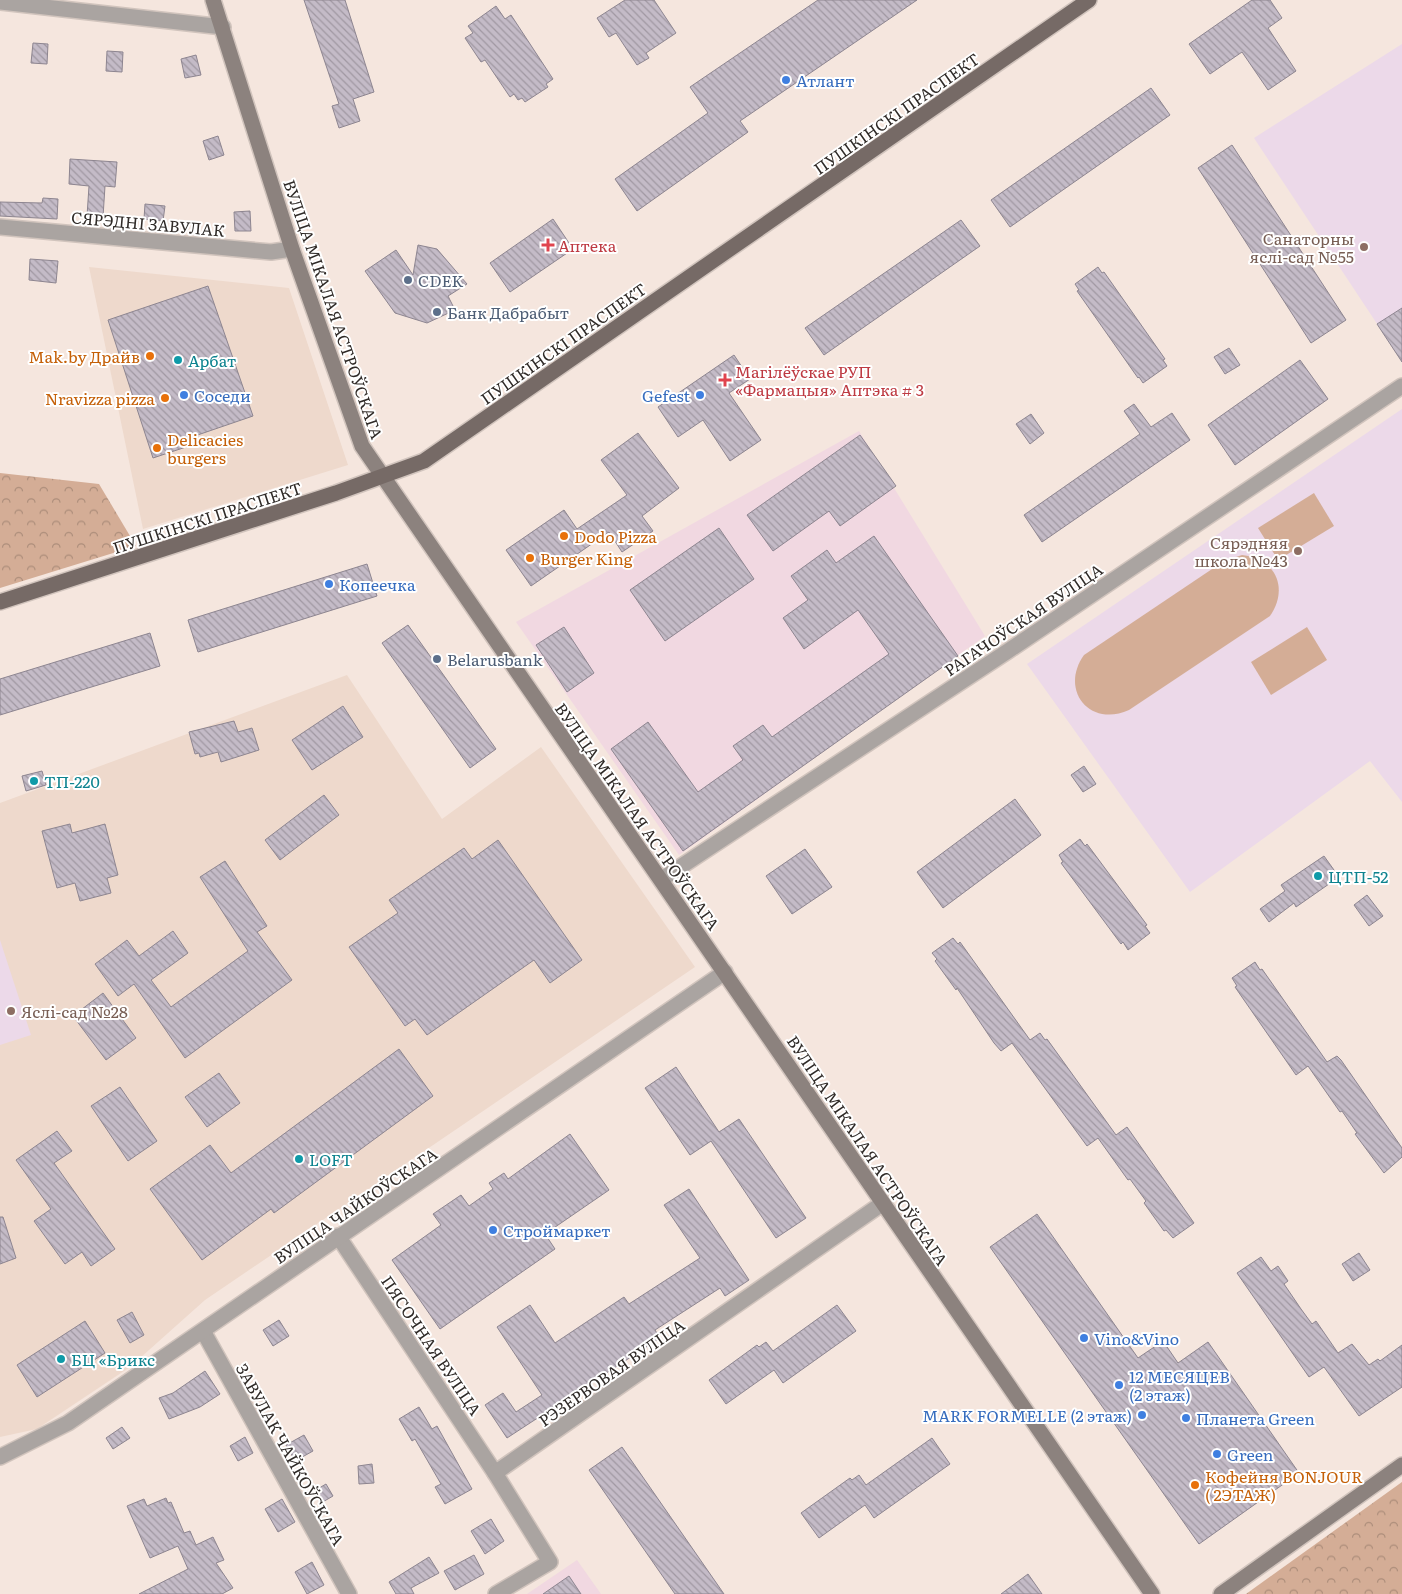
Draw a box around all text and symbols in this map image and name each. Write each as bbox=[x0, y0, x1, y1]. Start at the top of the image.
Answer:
street label: ПУШКІНСКІ ПРАСПЕКТ bbox=[808, 46, 984, 180]
place label: Атлант bbox=[796, 68, 854, 92]
marker: Атлант bbox=[780, 74, 792, 86]
street label: ВУЛІЦА МІКАЛАЯ АСТРОЎСКАГА bbox=[278, 176, 390, 442]
street label: СЯРЭДНІ ЗАВУЛАК bbox=[70, 204, 226, 242]
place label: Санаторны яслі-сад №55 bbox=[1250, 226, 1354, 268]
place label: Аптека bbox=[558, 233, 617, 257]
marker: Аптека bbox=[542, 239, 554, 251]
marker: Санаторны яслі-сад №55 bbox=[1358, 241, 1370, 253]
place label: CDEK bbox=[418, 268, 464, 292]
marker: CDEK bbox=[402, 274, 414, 286]
street label: ПУШКІНСКІ ПРАСПЕКТ bbox=[475, 276, 651, 410]
place label: Банк Дабрабыт bbox=[447, 300, 569, 324]
marker: Банк Дабрабыт bbox=[431, 306, 443, 318]
place label: Маk.by Драйв bbox=[29, 344, 140, 368]
place label: Арбат bbox=[188, 348, 236, 372]
marker: Маk.by Драйв bbox=[144, 350, 156, 362]
marker: Арбат bbox=[172, 354, 184, 366]
place label: Магілёўскае РУП «Фармацыя» Аптэка # 3 bbox=[735, 359, 924, 401]
marker: Магілёўскае РУП «Фармацыя» Аптэка # 3 bbox=[719, 374, 731, 386]
place label: Соседи bbox=[194, 383, 251, 407]
place label: Gefest bbox=[642, 383, 691, 407]
place label: Nravizza pizza bbox=[45, 386, 155, 410]
marker: Соседи bbox=[178, 389, 190, 401]
marker: Gefest bbox=[694, 389, 706, 401]
marker: Nravizza pizza bbox=[159, 392, 171, 404]
place label: Delicacies burgers bbox=[167, 427, 243, 469]
marker: Delicacies burgers bbox=[151, 442, 163, 454]
street label: ПУШКІНСКІ ПРАСПЕКТ bbox=[109, 475, 305, 559]
place label: Dodo Pizza bbox=[574, 524, 657, 548]
marker: Dodo Pizza bbox=[558, 530, 570, 542]
place label: Сярэдняя школа №43 bbox=[1195, 530, 1288, 572]
marker: Сярэдняя школа №43 bbox=[1292, 545, 1304, 557]
place label: Burger King bbox=[540, 546, 633, 570]
marker: Burger King bbox=[524, 552, 536, 564]
street label: РАГАЧОЎСКАЯ ВУЛІЦА bbox=[939, 557, 1107, 681]
place label: Копеечка bbox=[339, 572, 416, 596]
marker: Копеечка bbox=[323, 578, 335, 590]
place label: Belarusbank bbox=[447, 647, 543, 671]
marker: Belarusbank bbox=[431, 653, 443, 665]
street label: ВУЛІЦА МІКАЛАЯ АСТРОЎСКАГА bbox=[550, 697, 726, 935]
place label: ТП-220 bbox=[44, 769, 100, 793]
marker: ТП-220 bbox=[28, 775, 40, 787]
place label: ЦТП-52 bbox=[1328, 864, 1388, 888]
marker: ЦТП-52 bbox=[1312, 870, 1324, 882]
place label: Яслі-сад №28 bbox=[21, 999, 128, 1023]
marker: Яслі-сад №28 bbox=[5, 1005, 17, 1017]
street label: ВУЛІЦА МІКАЛАЯ АСТРОЎСКАГА bbox=[782, 1030, 954, 1270]
street label: ВУЛІЦА ЧАЙКОЎСКАГА bbox=[268, 1141, 442, 1269]
place label: LOFT bbox=[309, 1147, 353, 1171]
marker: LOFT bbox=[293, 1153, 305, 1165]
place label: Строймаркет bbox=[503, 1218, 611, 1242]
marker: Строймаркет bbox=[487, 1224, 499, 1236]
street label: ПЯСОЧНАЯ ВУЛІЦА bbox=[376, 1270, 488, 1420]
street label: РЭЗЕРВОВАЯ ВУЛІЦА bbox=[533, 1312, 689, 1432]
place label: Vino&Vino bbox=[1094, 1326, 1179, 1350]
marker: Vino&Vino bbox=[1078, 1332, 1090, 1344]
place label: БЦ «Брикс bbox=[71, 1347, 155, 1371]
marker: БЦ «Брикс bbox=[55, 1353, 67, 1365]
street label: ЗАВУЛАК ЧАЙКОЎСКАГА bbox=[231, 1359, 351, 1550]
place label: 12 МЕСЯЦЕВ (2 этаж) bbox=[1129, 1364, 1230, 1406]
marker: 12 МЕСЯЦЕВ (2 этаж) bbox=[1113, 1379, 1125, 1391]
place label: MARK FORMELLE (2 этаж) bbox=[922, 1403, 1132, 1427]
place label: Планета Green bbox=[1196, 1406, 1315, 1430]
marker: MARK FORMELLE (2 этаж) bbox=[1136, 1409, 1148, 1421]
marker: Планета Green bbox=[1180, 1412, 1192, 1424]
place label: Green bbox=[1227, 1442, 1274, 1466]
marker: Green bbox=[1211, 1448, 1223, 1460]
place label: Кофейня BONJOUR ( 2ЭТАЖ) bbox=[1205, 1464, 1363, 1506]
marker: Кофейня BONJOUR ( 2ЭТАЖ) bbox=[1189, 1479, 1201, 1491]

